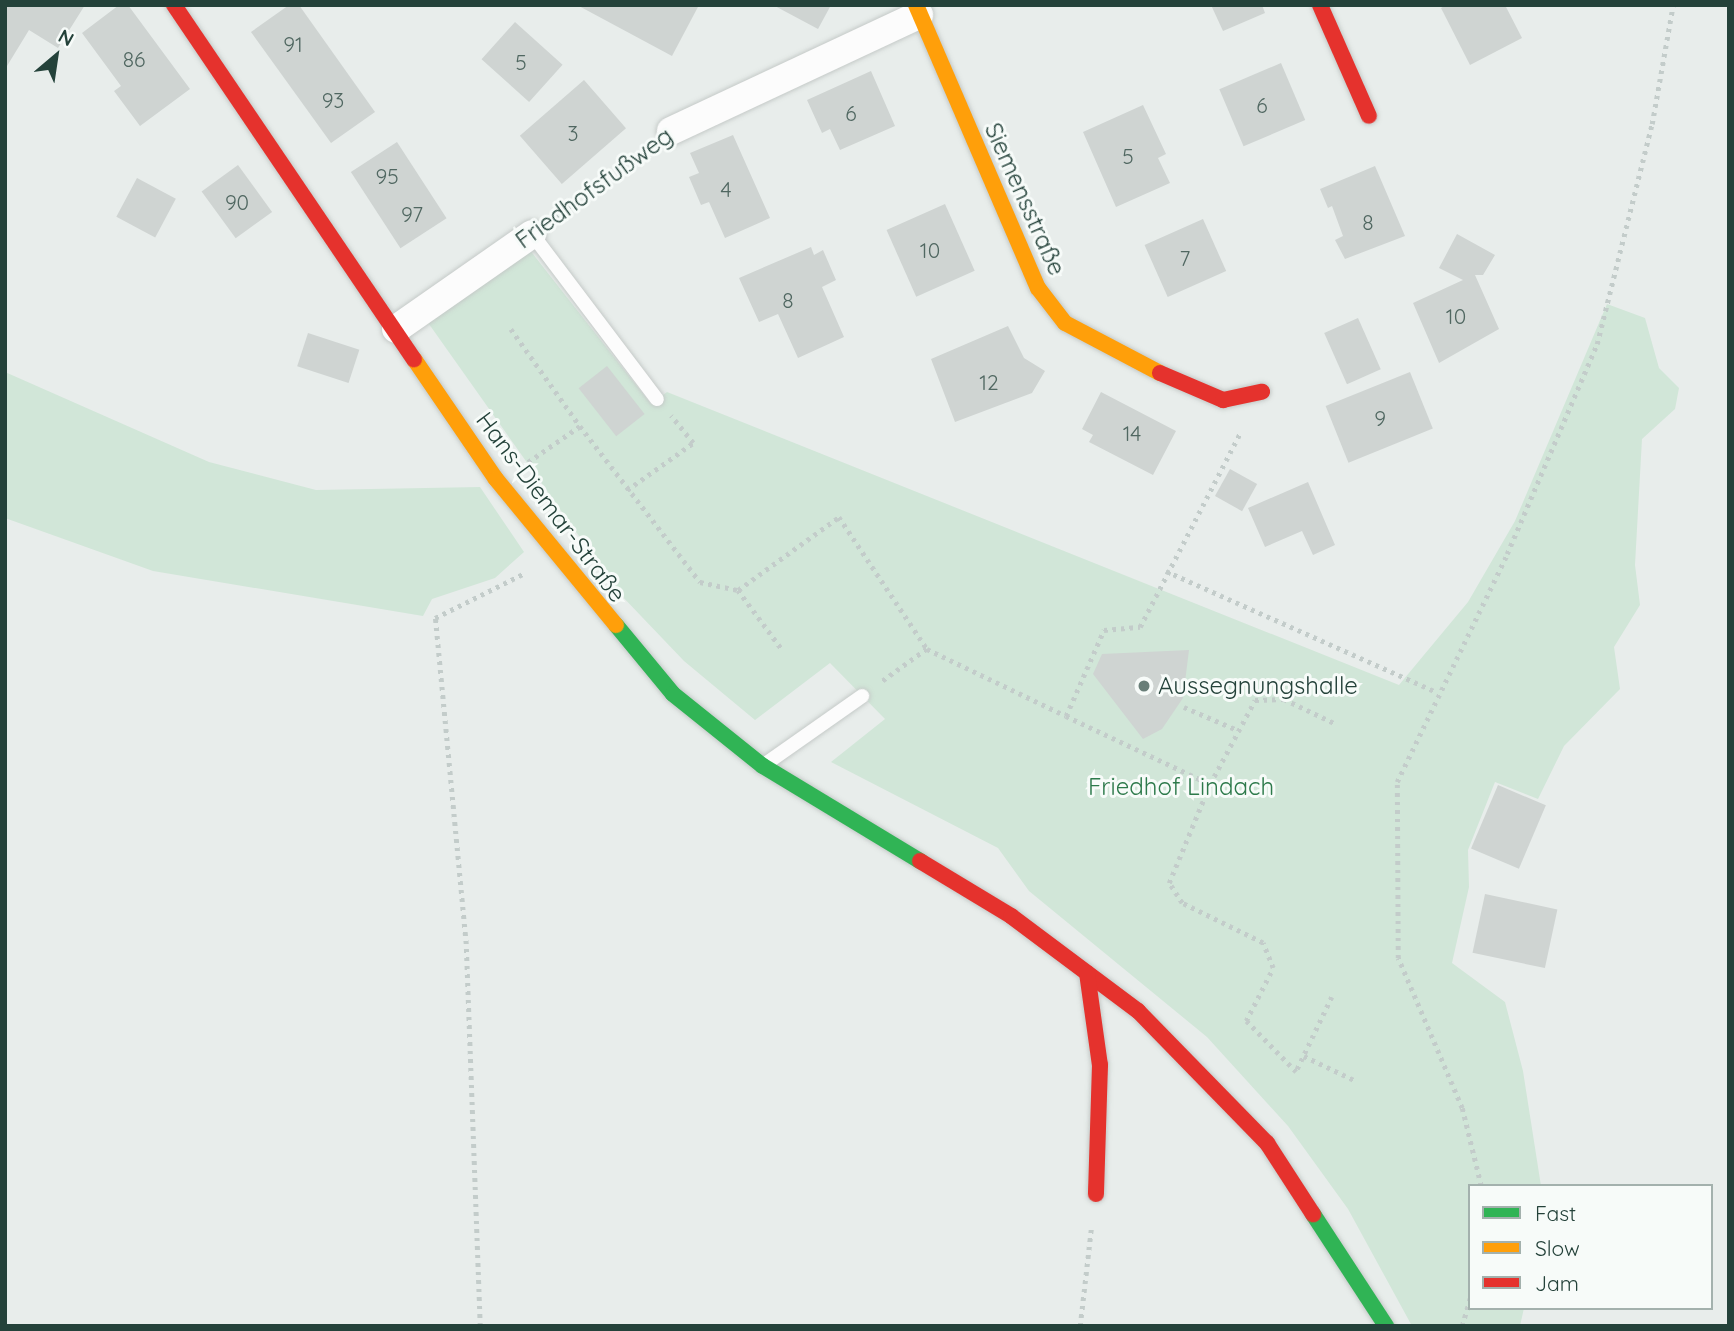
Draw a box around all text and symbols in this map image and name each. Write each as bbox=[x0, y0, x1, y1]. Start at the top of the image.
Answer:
north arrow bbox=[21, 21, 91, 91]
text: N bbox=[54, 24, 78, 52]
house number: 91 bbox=[283, 31, 303, 57]
house number: 86 bbox=[123, 46, 145, 72]
house number: 5 bbox=[515, 49, 527, 75]
house number: 93 bbox=[322, 87, 344, 113]
house number: 6 bbox=[1256, 92, 1268, 118]
house number: 6 bbox=[845, 100, 857, 126]
street label: Siemensstraße bbox=[979, 118, 1071, 280]
house number: 3 bbox=[567, 120, 579, 146]
street label: Friedhofsfußweg bbox=[510, 121, 678, 255]
house number: 5 bbox=[1122, 143, 1134, 169]
house number: 95 bbox=[375, 163, 399, 189]
house number: 4 bbox=[720, 176, 732, 202]
house number: 90 bbox=[225, 189, 249, 215]
house number: 97 bbox=[401, 201, 423, 227]
house number: 8 bbox=[1362, 209, 1374, 235]
house number: 10 bbox=[920, 237, 940, 263]
house number: 7 bbox=[1180, 245, 1190, 271]
house number: 8 bbox=[782, 287, 794, 313]
house number: 10 bbox=[1446, 303, 1466, 329]
house number: 12 bbox=[979, 369, 999, 395]
house number: 9 bbox=[1374, 405, 1386, 431]
street label: Hans-Diemar-Straße bbox=[470, 406, 632, 608]
house number: 14 bbox=[1123, 420, 1141, 446]
place label: Aussegnungshalle bbox=[1158, 672, 1358, 700]
marker: Aussegnungshalle bbox=[1136, 678, 1152, 694]
park label: Friedhof Lindach bbox=[1088, 773, 1274, 801]
legend bbox=[1468, 1184, 1713, 1310]
text: Fast bbox=[1535, 1200, 1576, 1226]
text: Slow bbox=[1535, 1235, 1580, 1261]
text: Jam bbox=[1535, 1270, 1579, 1296]

